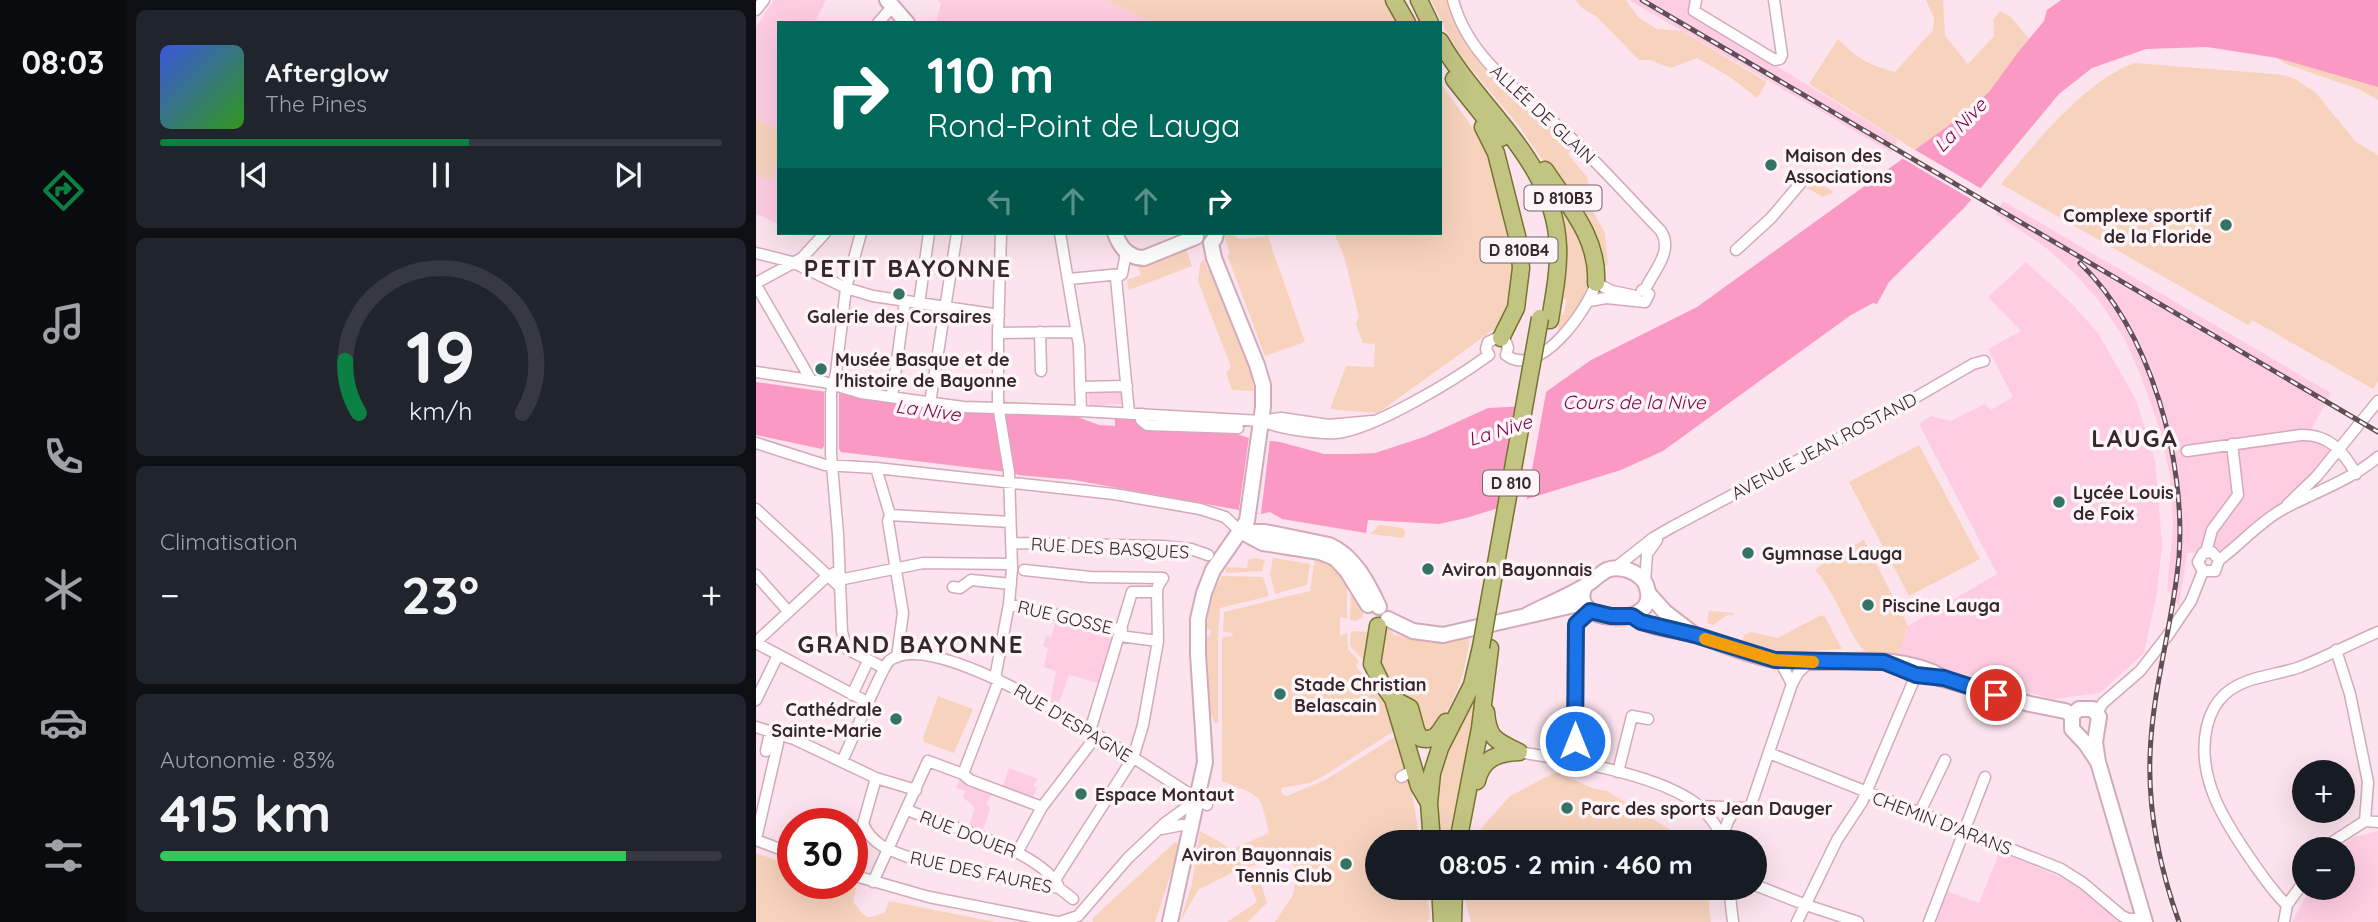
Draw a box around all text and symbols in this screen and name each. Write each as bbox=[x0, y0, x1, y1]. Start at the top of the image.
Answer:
text: 08:03 bbox=[22, 42, 104, 82]
text: 110 m bbox=[927, 44, 1054, 105]
icon: right bbox=[812, 49, 903, 140]
text: Afterglow bbox=[265, 56, 389, 89]
street label: ALLÉE DE GLAIN bbox=[1486, 59, 1600, 169]
text: The Pines bbox=[265, 89, 367, 118]
water label: La Nive bbox=[1929, 92, 1992, 157]
text: Rond-Point de Lauga bbox=[927, 105, 1240, 145]
place label: Maison des Associations bbox=[1785, 144, 1893, 188]
icon: previous bbox=[235, 156, 273, 194]
icon: pause bbox=[422, 156, 460, 194]
icon: next bbox=[609, 156, 647, 194]
marker: Maison des Associations bbox=[1763, 157, 1779, 173]
icon: directions bbox=[39, 166, 88, 215]
icon: left bbox=[981, 182, 1019, 220]
icon: ahead bbox=[1054, 182, 1092, 220]
icon: ahead bbox=[1127, 182, 1165, 220]
icon: right bbox=[1200, 182, 1238, 220]
road number: D 810B3 bbox=[1524, 186, 1602, 210]
place label: Complexe sportif de la Floride bbox=[2063, 204, 2212, 248]
marker: Complexe sportif de la Floride bbox=[2218, 217, 2234, 233]
road number: D 810B4 bbox=[1480, 238, 1558, 262]
district label: PETIT BAYONNE bbox=[804, 253, 1012, 283]
marker: Galerie des Corsaires bbox=[891, 286, 907, 302]
icon: music bbox=[39, 299, 88, 348]
place label: Galerie des Corsaires bbox=[807, 305, 991, 328]
text: 19 bbox=[406, 310, 476, 401]
place label: Musée Basque et de l'histoire de Bayonne bbox=[835, 348, 1017, 392]
marker: Musée Basque et de l'histoire de Bayonne bbox=[813, 361, 829, 377]
street label: AVENUE JEAN ROSTAND bbox=[1727, 387, 1921, 505]
water label: Cours de la Nive bbox=[1562, 390, 1707, 414]
water label: La Nive bbox=[894, 394, 963, 427]
text: km/h bbox=[409, 395, 473, 426]
water label: La Nive bbox=[1465, 409, 1536, 451]
district label: LAUGA bbox=[2091, 423, 2179, 453]
icon: phone bbox=[39, 432, 88, 481]
road number: D 810 bbox=[1483, 470, 1539, 496]
place label: Lycée Louis de Foix bbox=[2073, 481, 2174, 525]
marker: Lycée Louis de Foix bbox=[2051, 494, 2067, 510]
text: Climatisation bbox=[160, 527, 298, 556]
street label: RUE DES BASQUES bbox=[1030, 532, 1190, 564]
place label: Gymnase Lauga bbox=[1762, 542, 1902, 565]
marker: Gymnase Lauga bbox=[1740, 545, 1756, 561]
place label: Aviron Bayonnais bbox=[1442, 558, 1593, 581]
marker: Aviron Bayonnais bbox=[1420, 561, 1436, 577]
text: 23° bbox=[401, 562, 479, 627]
icon: climate bbox=[39, 565, 88, 614]
text: − bbox=[160, 571, 180, 619]
text: + bbox=[701, 571, 722, 619]
place label: Piscine Lauga bbox=[1882, 594, 2000, 617]
street label: RUE GOSSE bbox=[1015, 595, 1115, 639]
marker: Piscine Lauga bbox=[1860, 597, 1876, 613]
district label: GRAND BAYONNE bbox=[798, 629, 1024, 659]
pin bbox=[1966, 665, 2026, 725]
place label: Stade Christian Belascain bbox=[1294, 673, 1427, 717]
icon: arrive bbox=[1977, 676, 2015, 714]
street label: RUE D'ESPAGNE bbox=[1010, 679, 1136, 767]
marker: Stade Christian Belascain bbox=[1272, 686, 1288, 702]
icon: car bbox=[39, 698, 88, 747]
place label: Cathédrale Sainte-Marie bbox=[771, 698, 882, 742]
position arrow bbox=[1538, 704, 1612, 778]
marker: Cathédrale Sainte-Marie bbox=[888, 711, 904, 727]
text: Autonomie · 83% bbox=[160, 745, 335, 774]
map controls bbox=[2292, 760, 2355, 900]
button: + bbox=[2292, 760, 2355, 823]
text: 415 km bbox=[160, 780, 331, 845]
place label: Espace Montaut bbox=[1095, 783, 1235, 806]
marker: Espace Montaut bbox=[1073, 786, 1089, 802]
street label: CHEMIN D'ARANS bbox=[1869, 786, 2015, 860]
place label: Parc des sports Jean Dauger bbox=[1581, 797, 1833, 820]
marker: Parc des sports Jean Dauger bbox=[1559, 800, 1575, 816]
street label: RUE DOUER bbox=[916, 805, 1020, 863]
speed limit sign: 30 bbox=[777, 808, 868, 899]
icon: filters bbox=[39, 831, 88, 880]
button: − bbox=[2292, 837, 2355, 900]
place label: Aviron Bayonnais Tennis Club bbox=[1182, 843, 1332, 887]
street label: RUE DES FAURES bbox=[908, 846, 1054, 898]
text: 08:05 · 2 min · 460 m bbox=[1439, 848, 1693, 881]
marker: Aviron Bayonnais Tennis Club bbox=[1338, 856, 1354, 872]

